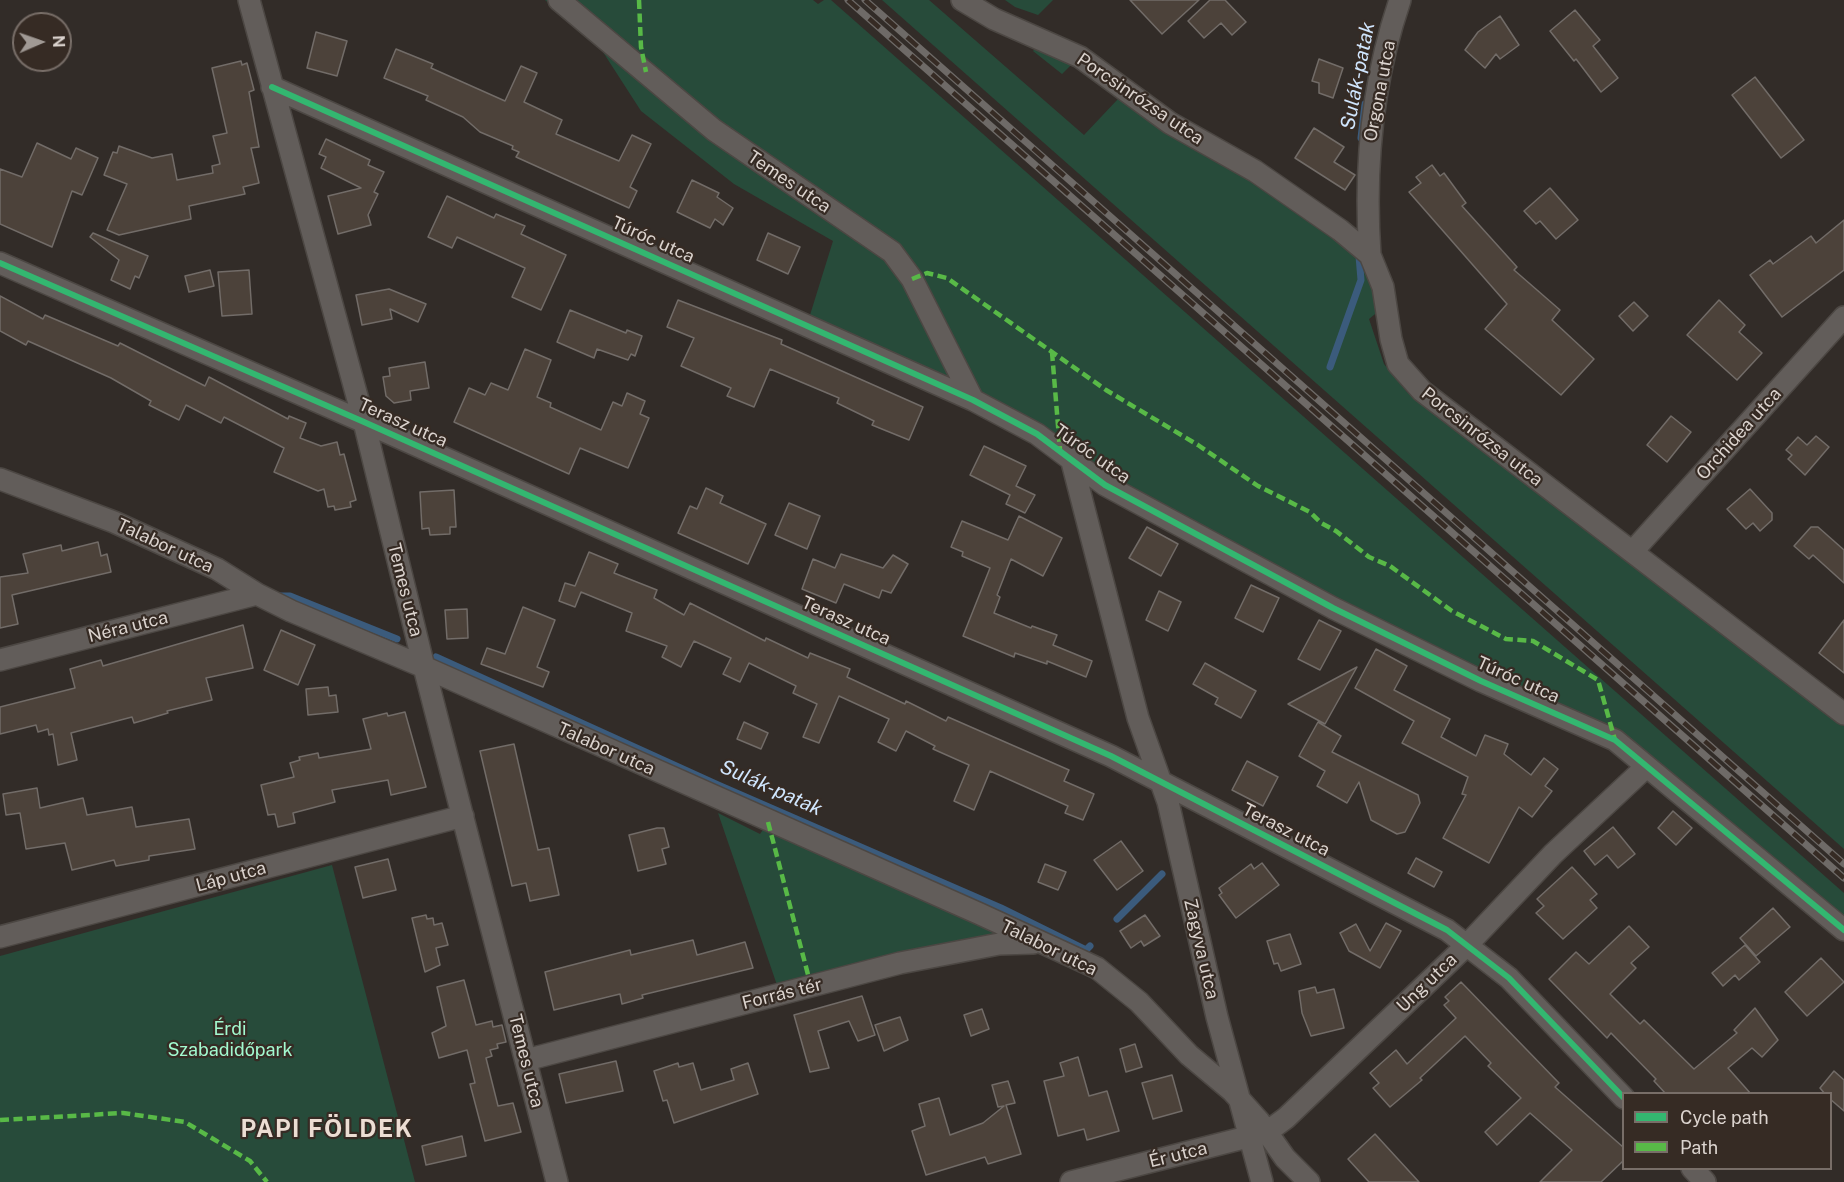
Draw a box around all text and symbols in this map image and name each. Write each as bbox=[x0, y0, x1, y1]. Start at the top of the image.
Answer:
north arrow bbox=[12, 12, 72, 72]
water label: Sulák-patak bbox=[1336, 20, 1380, 132]
text: N bbox=[49, 35, 68, 48]
street label: Orgona utca bbox=[1360, 39, 1400, 143]
street label: Porcsinrózsa utca bbox=[1073, 49, 1207, 149]
street label: Temes utca bbox=[743, 146, 835, 218]
street label: Túróc utca bbox=[608, 212, 698, 268]
street label: Porcsinrózsa utca bbox=[1417, 383, 1547, 491]
street label: Orchidea utca bbox=[1692, 384, 1786, 484]
street label: Terasz utca bbox=[355, 394, 451, 452]
street label: Túróc utca bbox=[1050, 420, 1134, 488]
street label: Talabor utca bbox=[113, 514, 217, 578]
street label: Temes utca bbox=[383, 541, 427, 639]
street label: Terasz utca bbox=[798, 592, 894, 650]
street label: Néra utca bbox=[86, 607, 170, 647]
street label: Túróc utca bbox=[1473, 652, 1563, 708]
street label: Talabor utca bbox=[554, 718, 658, 780]
water label: Sulák-patak bbox=[716, 755, 826, 821]
street label: Terasz utca bbox=[1239, 799, 1333, 861]
street label: Láp utca bbox=[193, 857, 269, 897]
street label: Zagyva utca bbox=[1179, 897, 1223, 1001]
street label: Talabor utca bbox=[998, 915, 1100, 981]
street label: Ung utca bbox=[1392, 949, 1462, 1017]
street label: Forrás tér bbox=[740, 974, 824, 1014]
street label: Temes utca bbox=[504, 1012, 548, 1110]
park label: Érdi Szabadidőpark bbox=[167, 1018, 293, 1060]
legend bbox=[1622, 1092, 1832, 1170]
text: Cycle path bbox=[1680, 1107, 1769, 1128]
district label: PAPI FÖLDEK bbox=[240, 1116, 414, 1144]
street label: Ér utca bbox=[1147, 1137, 1209, 1173]
text: Path bbox=[1680, 1137, 1718, 1158]

